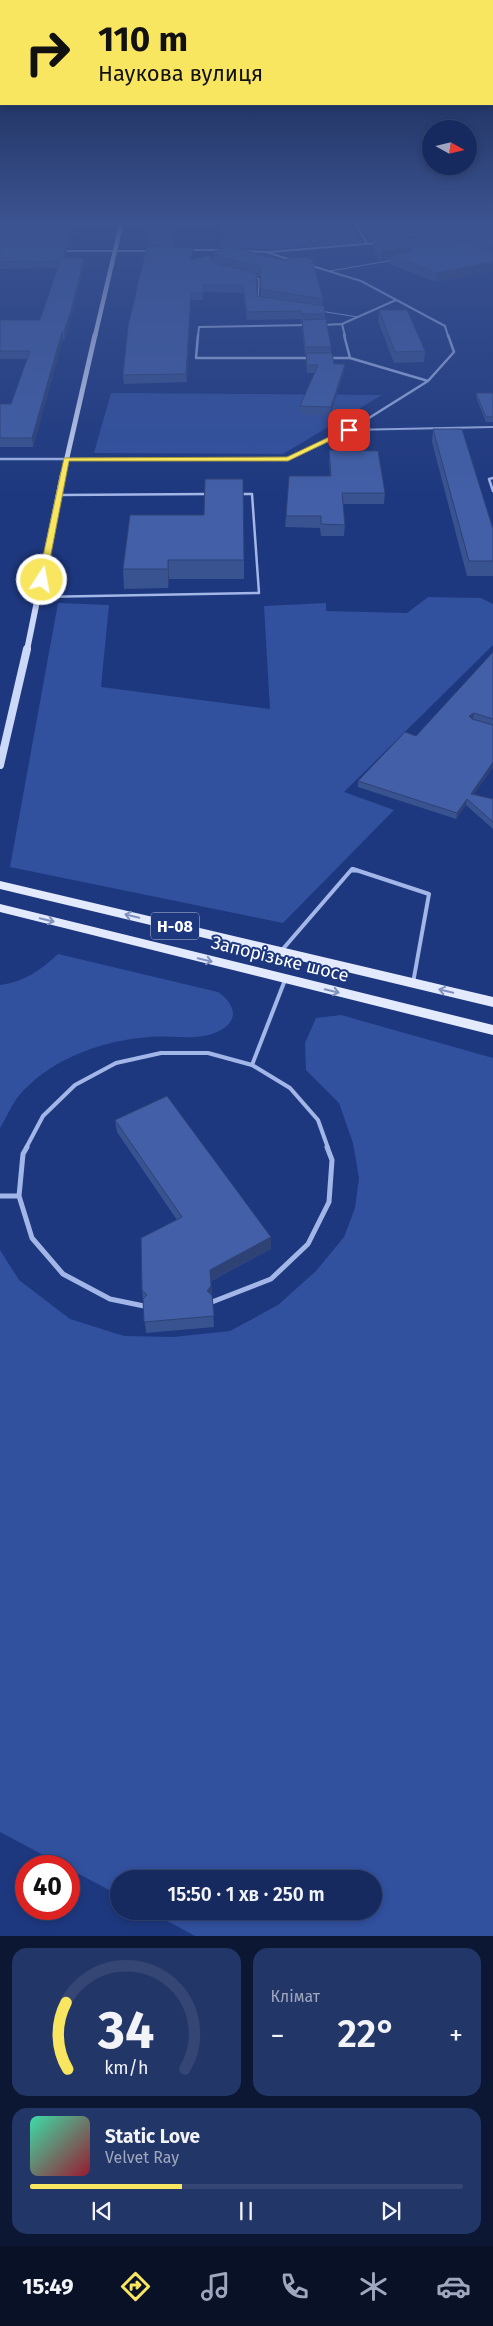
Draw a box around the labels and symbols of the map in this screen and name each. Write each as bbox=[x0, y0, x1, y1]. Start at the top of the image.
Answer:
north arrow bbox=[422, 120, 478, 175]
pin bbox=[328, 409, 370, 451]
position arrow bbox=[15, 553, 67, 605]
one-way arrow bbox=[125, 911, 141, 920]
road number: Н-08 bbox=[151, 912, 199, 939]
one-way arrow bbox=[39, 916, 55, 925]
street label: Запорізьке шосе bbox=[209, 931, 351, 987]
one-way arrow bbox=[196, 955, 212, 965]
one-way arrow bbox=[438, 986, 454, 995]
one-way arrow bbox=[324, 987, 340, 996]
speed limit sign: 40 bbox=[15, 1855, 80, 1920]

